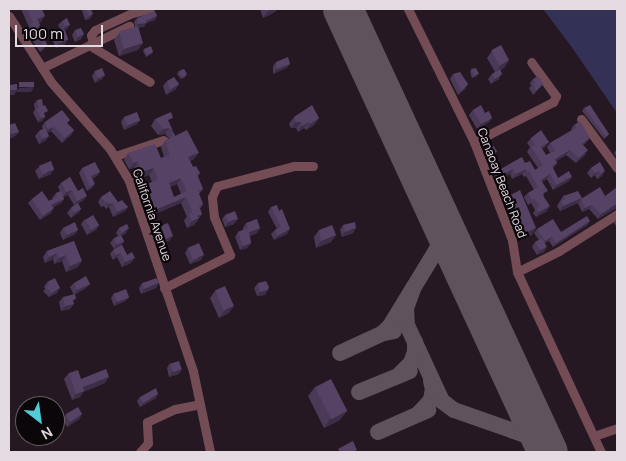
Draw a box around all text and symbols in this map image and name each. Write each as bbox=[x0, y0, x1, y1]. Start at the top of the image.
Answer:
scale bar bbox=[18, 15, 105, 47]
text: 100 m bbox=[23, 23, 63, 44]
street label: Canaoay Beach Road bbox=[474, 126, 530, 240]
street label: California Avenue bbox=[130, 167, 174, 263]
north arrow bbox=[15, 396, 65, 446]
text: N bbox=[38, 423, 56, 444]

